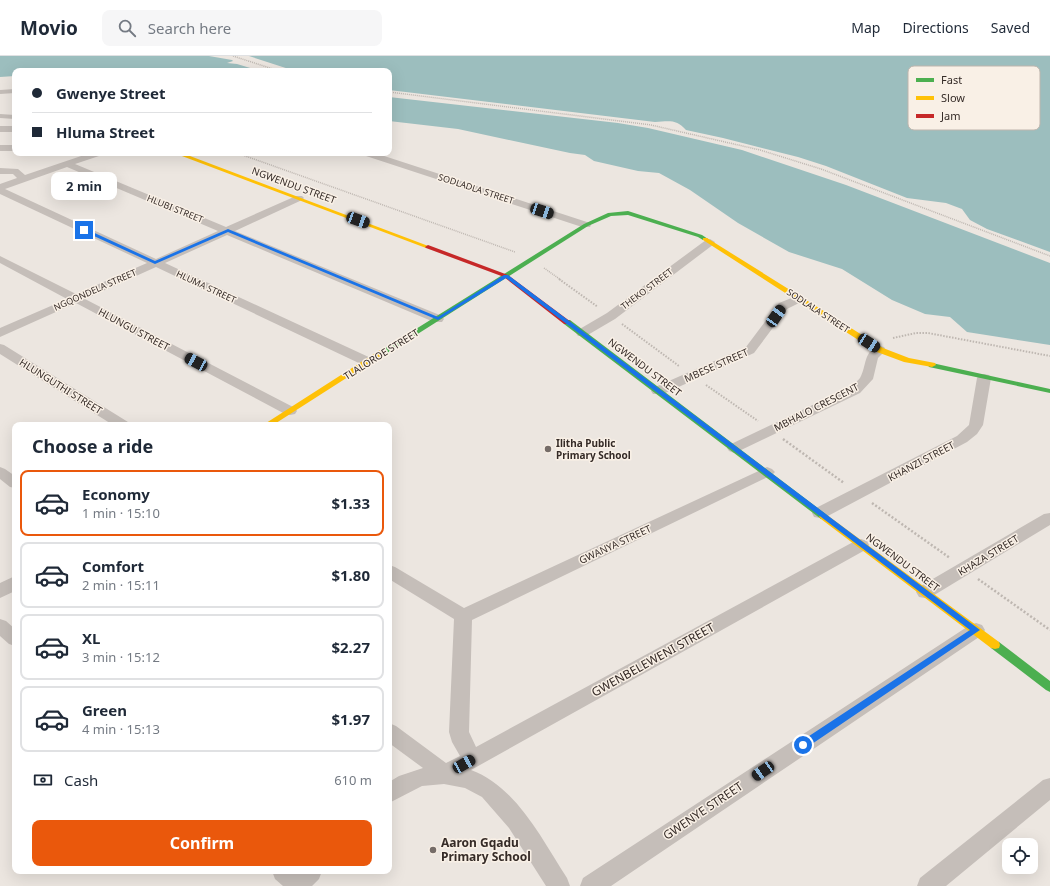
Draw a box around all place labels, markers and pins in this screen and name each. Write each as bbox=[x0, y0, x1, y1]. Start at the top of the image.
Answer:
place label: Ilitha Public Primary School bbox=[556, 436, 631, 462]
marker: Ilitha Public Primary School bbox=[543, 444, 553, 454]
place label: Aaron Gqadu Primary School bbox=[441, 834, 531, 865]
marker: Aaron Gqadu Primary School bbox=[428, 845, 438, 855]

